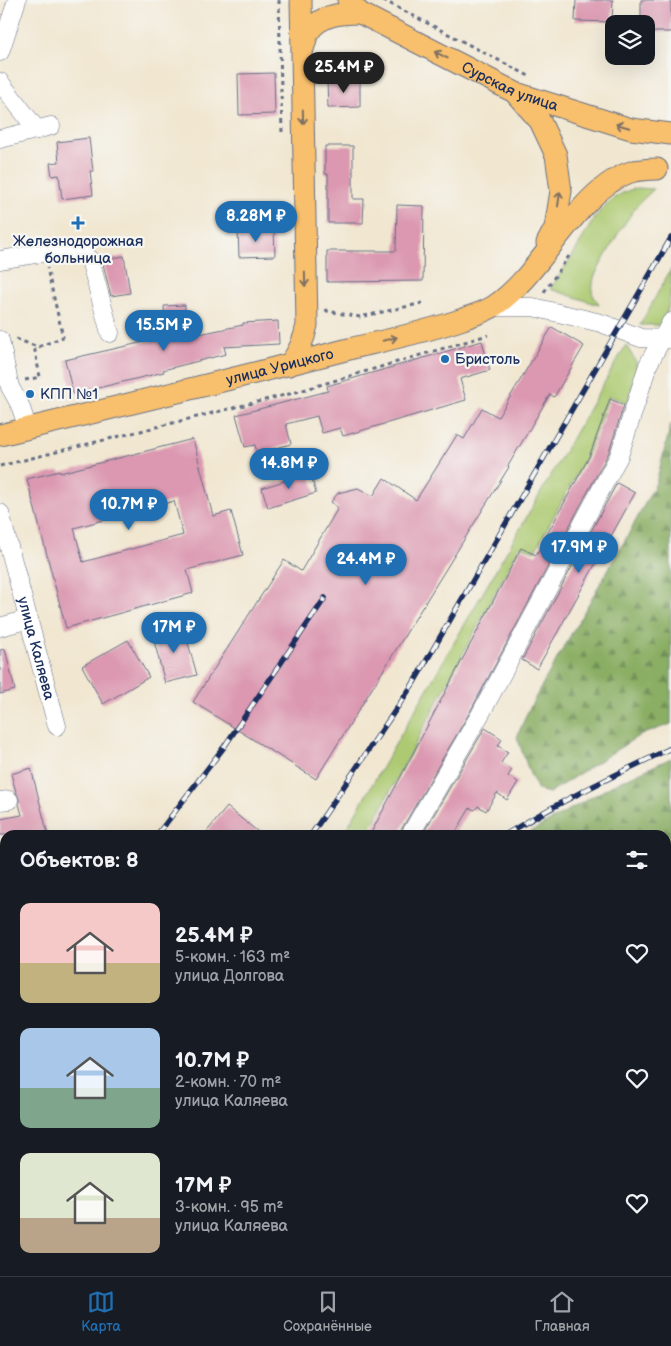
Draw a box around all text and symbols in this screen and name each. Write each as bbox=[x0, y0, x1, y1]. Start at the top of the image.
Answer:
map controls bbox=[605, 15, 655, 65]
button: layers bbox=[605, 15, 655, 65]
one-way arrow bbox=[434, 50, 449, 59]
pin: 25.4M ₽ bbox=[298, 52, 390, 94]
street label: Сурская улица bbox=[459, 57, 561, 115]
text: 25.4M ₽ bbox=[314, 58, 374, 77]
one-way arrow bbox=[298, 108, 308, 124]
one-way arrow bbox=[615, 121, 631, 131]
one-way arrow bbox=[555, 192, 565, 208]
pin: 8.28M ₽ bbox=[210, 200, 302, 243]
text: 8.28M ₽ bbox=[226, 207, 286, 226]
marker: Железнодорожная больница bbox=[71, 216, 85, 230]
place label: Железнодорожная больница bbox=[13, 232, 143, 268]
one-way arrow bbox=[300, 270, 310, 286]
pin: 15.5M ₽ bbox=[118, 310, 210, 352]
text: 15.5M ₽ bbox=[136, 316, 192, 335]
one-way arrow bbox=[382, 334, 398, 343]
street label: улица Урицкого bbox=[224, 344, 336, 389]
place label: Бристоль bbox=[455, 350, 520, 369]
marker: Бристоль bbox=[439, 353, 451, 365]
place label: КПП №1 bbox=[40, 385, 98, 404]
marker: КПП №1 bbox=[24, 388, 36, 400]
pin: 14.8M ₽ bbox=[243, 448, 335, 490]
text: 14.8M ₽ bbox=[261, 454, 317, 473]
pin: 10.7M ₽ bbox=[83, 488, 175, 531]
text: 10.7M ₽ bbox=[101, 495, 157, 514]
pin: 17.9M ₽ bbox=[533, 532, 625, 574]
text: 17.9M ₽ bbox=[551, 538, 607, 557]
pin: 24.4M ₽ bbox=[320, 544, 412, 586]
text: 24.4M ₽ bbox=[337, 550, 395, 569]
street label: улица Каляева bbox=[13, 595, 59, 702]
pin: 17M ₽ bbox=[139, 612, 209, 654]
text: 17M ₽ bbox=[153, 618, 196, 637]
icon: filters bbox=[623, 846, 651, 874]
text: Объектов: 8 bbox=[20, 848, 139, 873]
icon: home bbox=[60, 923, 120, 983]
text: 25.4M ₽ bbox=[175, 923, 253, 948]
icon: heart bbox=[623, 939, 651, 967]
text: 5-комн. · 163 m² bbox=[175, 948, 290, 967]
text: улица Долгова bbox=[175, 967, 284, 986]
icon: home bbox=[60, 1048, 120, 1108]
text: 10.7M ₽ bbox=[175, 1048, 249, 1073]
icon: heart bbox=[623, 1064, 651, 1092]
text: 2-комн. · 70 m² bbox=[175, 1073, 281, 1092]
text: улица Каляева bbox=[175, 1092, 288, 1111]
icon: home bbox=[60, 1173, 120, 1233]
text: 17M ₽ bbox=[175, 1173, 231, 1198]
icon: heart bbox=[623, 1189, 651, 1217]
text: 3-комн. · 95 m² bbox=[175, 1198, 283, 1217]
text: улица Каляева bbox=[175, 1217, 288, 1236]
tab: Карта bbox=[81, 1288, 121, 1335]
tab: Сохранённые bbox=[283, 1288, 372, 1335]
tab: Главная bbox=[534, 1288, 590, 1335]

